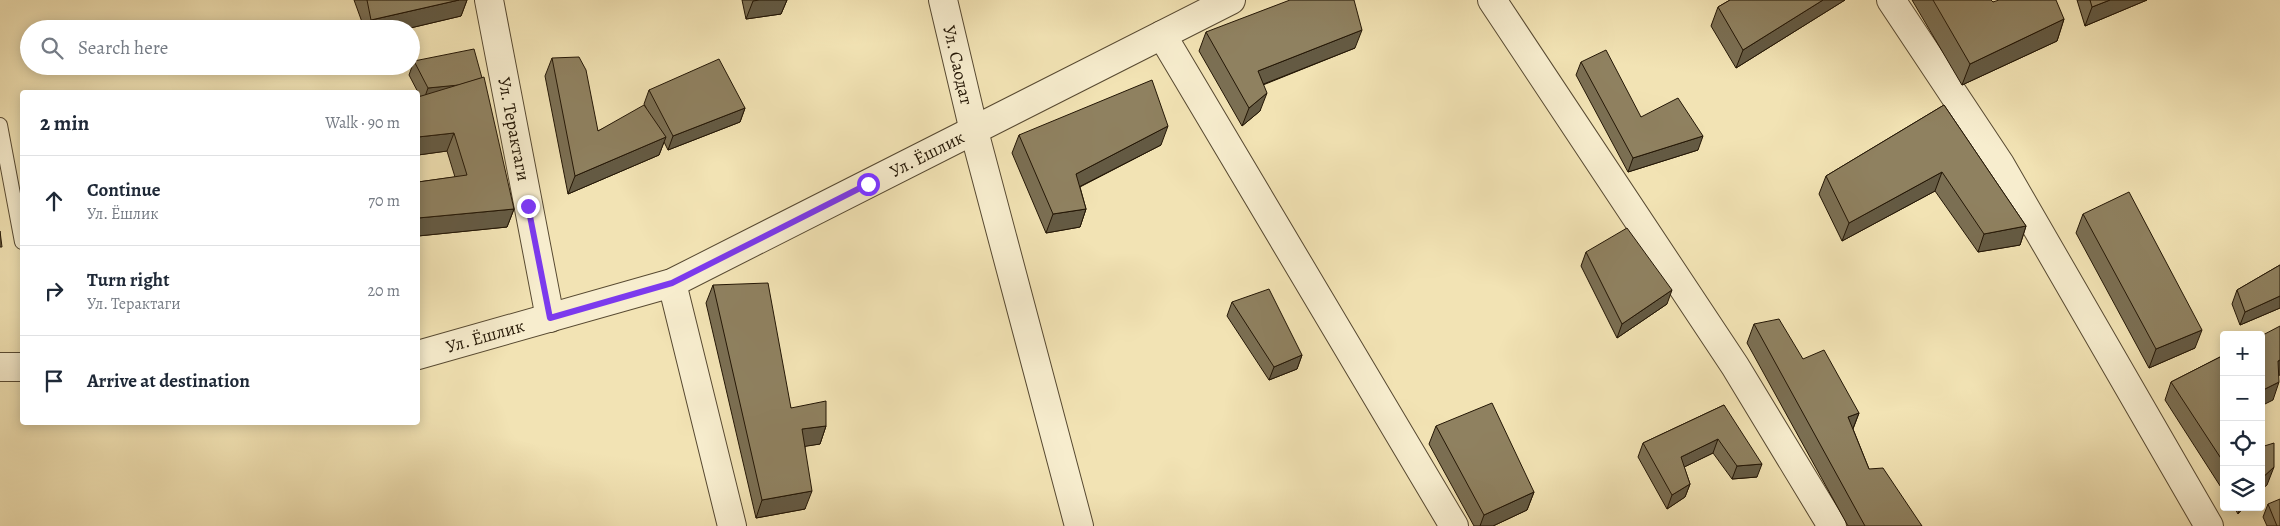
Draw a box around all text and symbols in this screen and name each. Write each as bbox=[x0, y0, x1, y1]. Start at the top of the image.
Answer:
search box bbox=[20, 20, 420, 75]
street label: Ул. Саодат bbox=[937, 23, 979, 107]
icon: search bbox=[38, 34, 66, 62]
text: Search here bbox=[78, 35, 168, 61]
street label: Ул. Терактаги bbox=[492, 75, 536, 183]
text: 2 min bbox=[40, 109, 89, 137]
text: Walk · 90 m bbox=[325, 112, 400, 134]
street label: Ул. Ёшлик bbox=[886, 125, 968, 183]
route start bbox=[857, 173, 880, 196]
text: Continue bbox=[87, 177, 161, 203]
icon: ahead bbox=[40, 187, 68, 215]
text: 70 m bbox=[368, 190, 400, 212]
route end bbox=[517, 195, 540, 218]
text: Ул. Ёшлик bbox=[87, 203, 159, 225]
text: Turn right bbox=[87, 267, 169, 293]
icon: right bbox=[40, 277, 68, 305]
text: 20 m bbox=[367, 280, 400, 302]
text: Ул. Терактаги bbox=[87, 293, 181, 315]
street label: Ул. Ёшлик bbox=[443, 313, 527, 359]
map controls bbox=[2220, 331, 2265, 511]
button: + bbox=[2220, 331, 2265, 376]
icon: arrive bbox=[40, 367, 68, 395]
text: Arrive at destination bbox=[87, 368, 250, 394]
button: − bbox=[2220, 376, 2265, 421]
button: locate bbox=[2220, 421, 2265, 466]
button: layers bbox=[2220, 466, 2265, 511]

